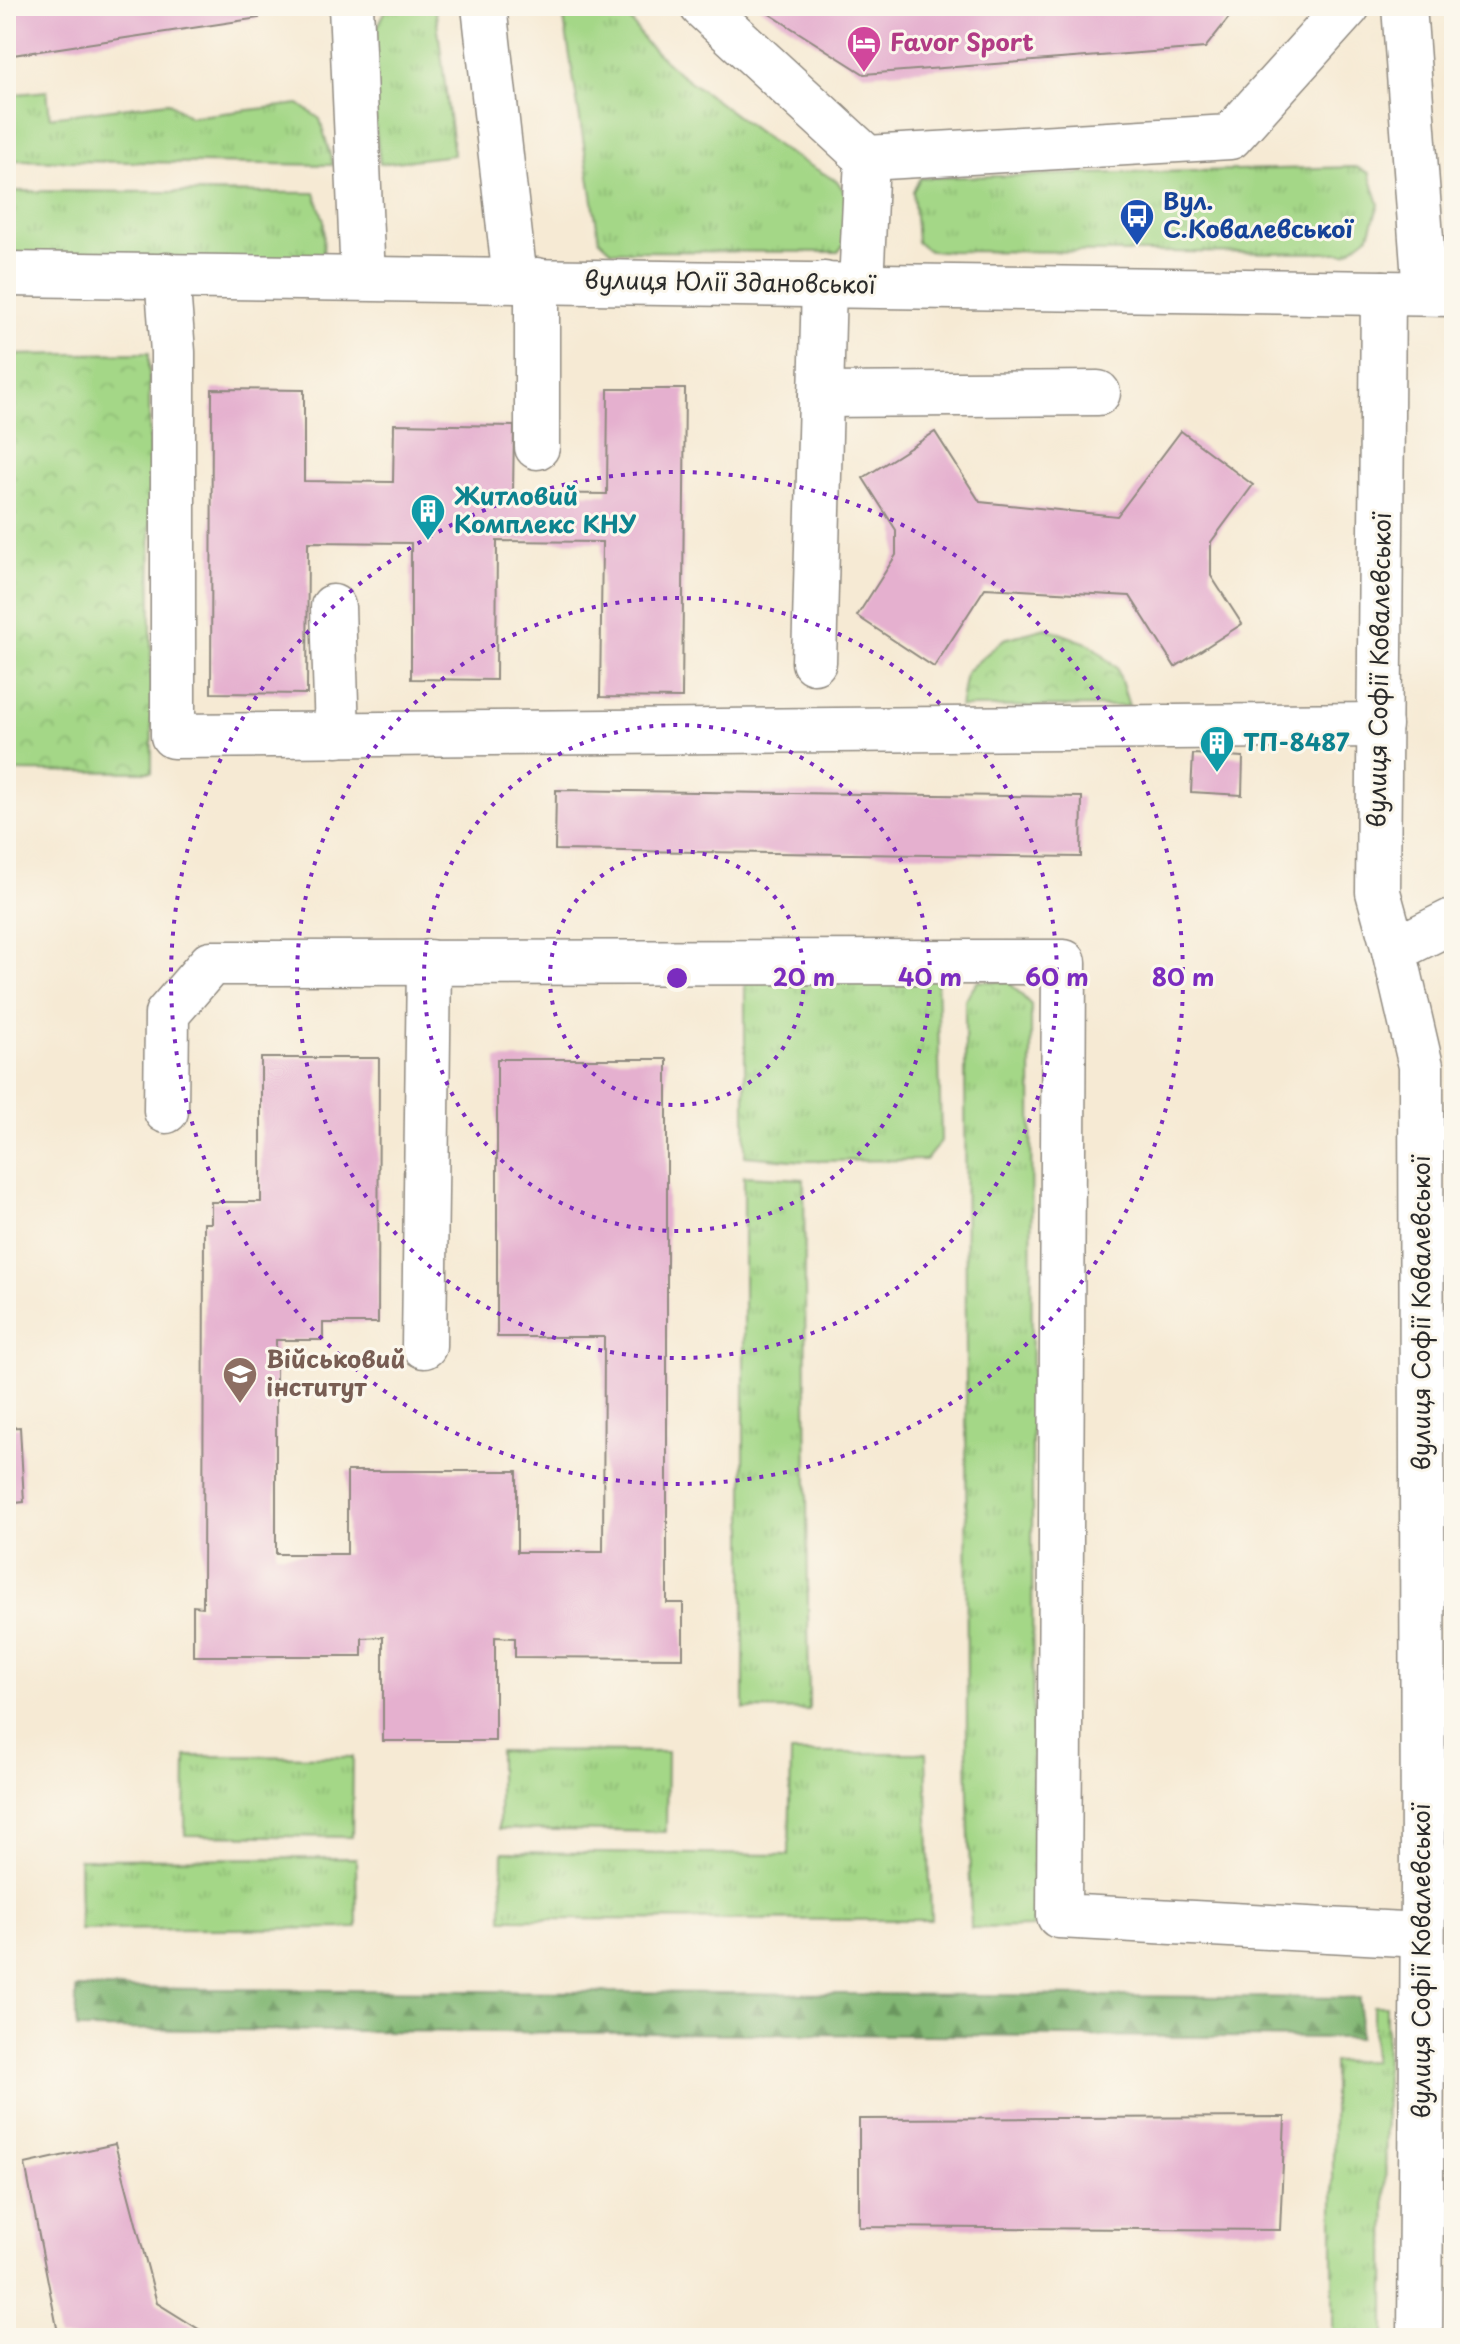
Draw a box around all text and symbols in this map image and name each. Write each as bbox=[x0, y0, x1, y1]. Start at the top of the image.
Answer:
place label: Favor Sport bbox=[890, 23, 1034, 59]
hotel icon: Favor Sport bbox=[845, 24, 883, 74]
place label: Вул. С.Ковалевської bbox=[1163, 182, 1354, 246]
bus stop icon: Вул. С.Ковалевської bbox=[1118, 197, 1156, 247]
street label: вулиця Юлії Здановської bbox=[584, 260, 877, 302]
place label: Житловий Комплекс КНУ bbox=[454, 477, 637, 541]
building icon: Житловий Комплекс КНУ bbox=[409, 492, 447, 542]
street label: вулиця Софії Ковалевської bbox=[1357, 511, 1399, 828]
place label: ТП-8487 bbox=[1243, 723, 1350, 759]
building icon: ТП-8487 bbox=[1198, 724, 1236, 774]
text: 20 m bbox=[773, 958, 835, 994]
text: 40 m bbox=[898, 958, 962, 994]
text: 60 m bbox=[1025, 958, 1089, 994]
text: 80 m bbox=[1152, 958, 1214, 994]
centre of rings bbox=[663, 964, 691, 992]
street label: вулиця Софії Ковалевської bbox=[1402, 1154, 1438, 1471]
place label: Військовий інститут bbox=[266, 1340, 405, 1404]
school or university icon: Військовий інститут bbox=[221, 1355, 259, 1405]
street label: вулиця Софії Ковалевської bbox=[1402, 1802, 1438, 2119]

